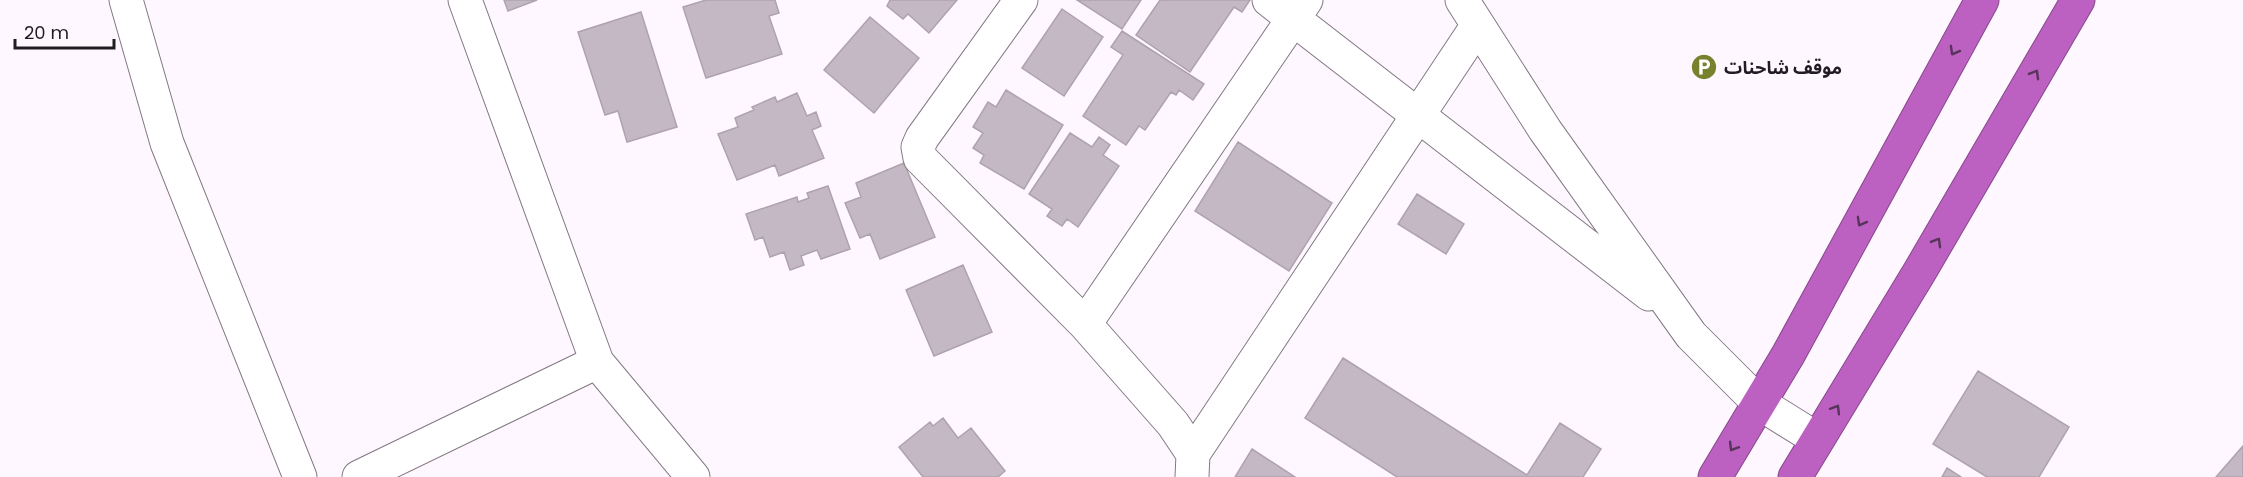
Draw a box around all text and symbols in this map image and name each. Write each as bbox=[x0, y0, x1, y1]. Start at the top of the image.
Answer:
scale bar bbox=[15, 12, 114, 50]
text: 20 m bbox=[24, 20, 69, 45]
one-way arrow bbox=[1950, 45, 1961, 56]
parking icon: موقف شاحنات bbox=[1689, 52, 1719, 82]
place label: موقف شاحنات bbox=[1724, 55, 1842, 80]
one-way arrow bbox=[2028, 70, 2039, 80]
one-way arrow bbox=[1857, 216, 1868, 227]
one-way arrow bbox=[1930, 238, 1941, 248]
one-way arrow bbox=[1828, 405, 1840, 415]
one-way arrow bbox=[1729, 441, 1741, 451]

